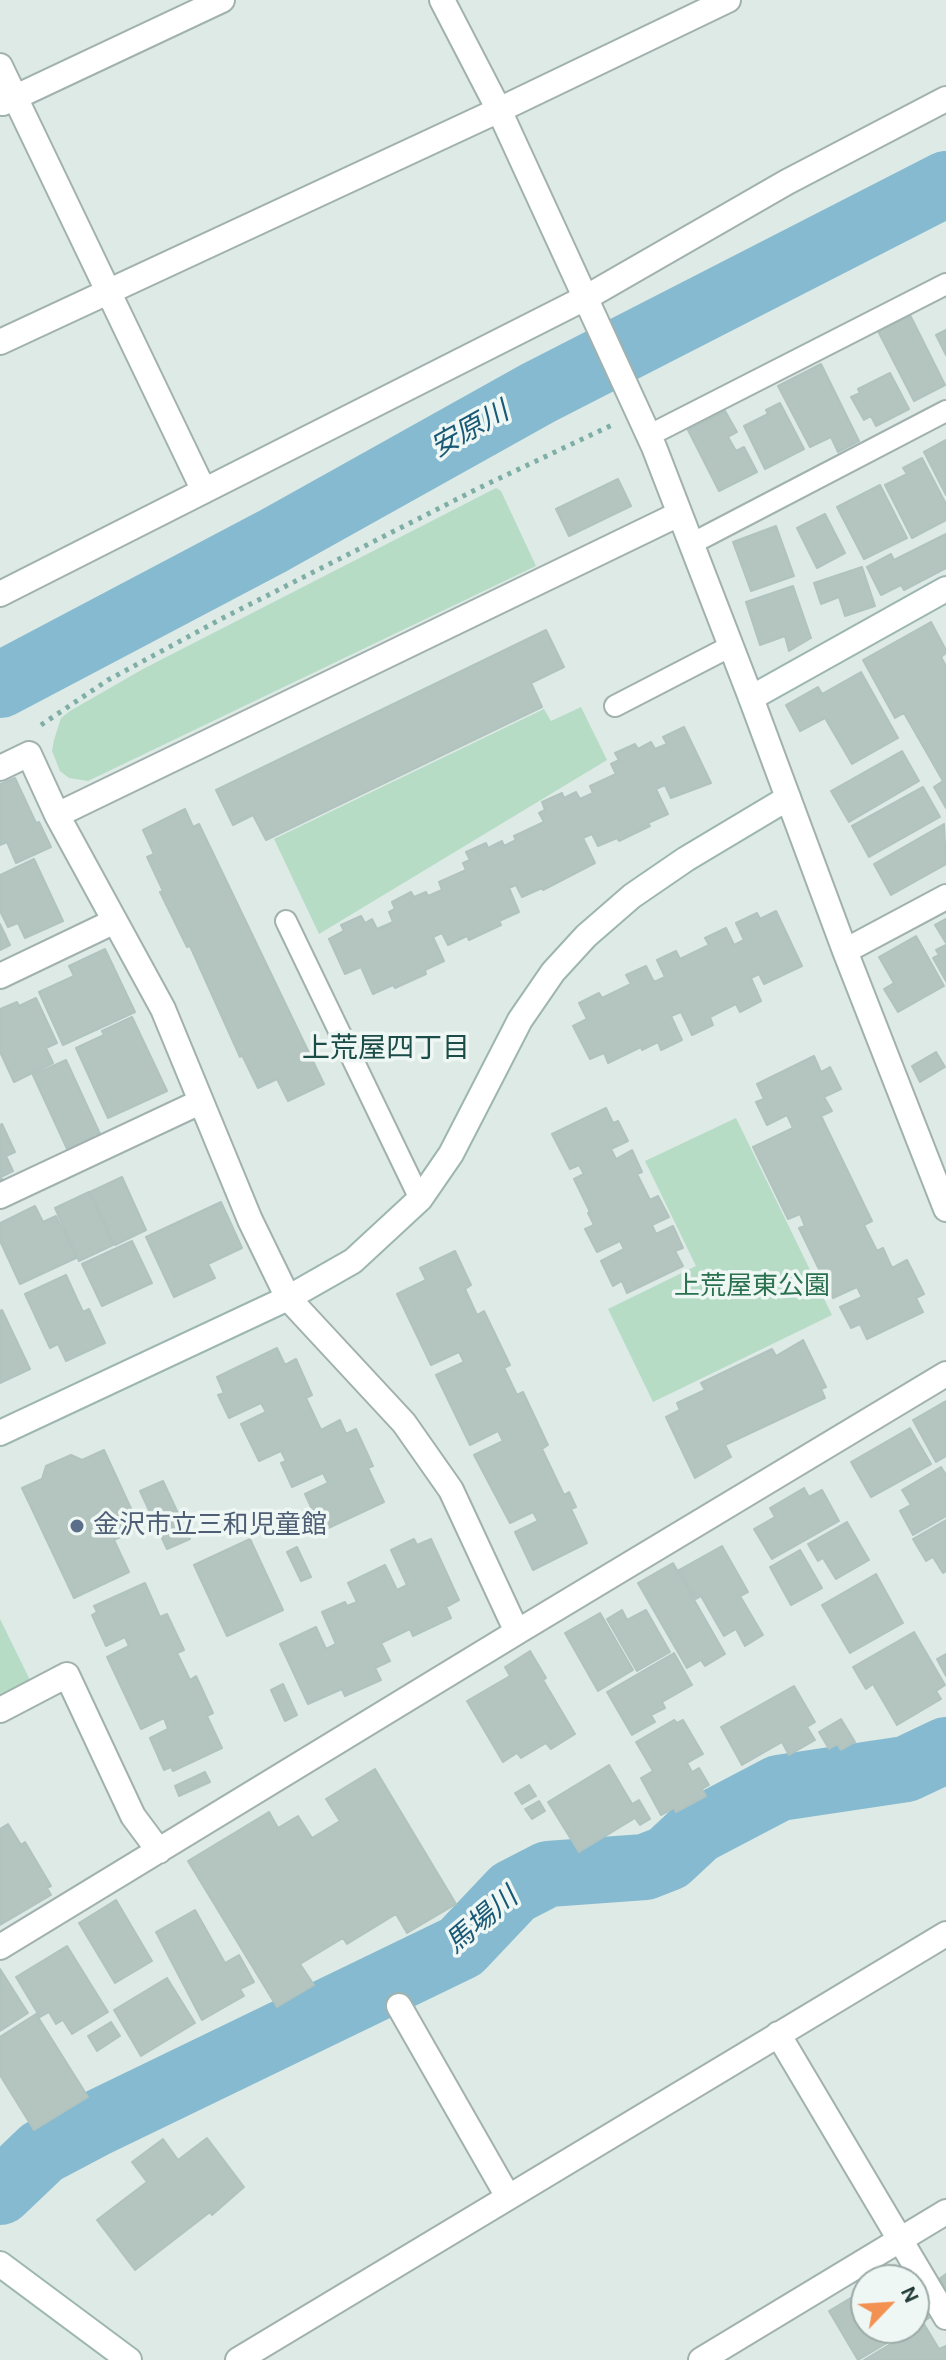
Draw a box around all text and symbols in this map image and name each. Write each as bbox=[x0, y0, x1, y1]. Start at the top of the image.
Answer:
water label: 安原川 bbox=[425, 395, 515, 465]
district label: 上荒屋四丁目 bbox=[302, 1032, 470, 1066]
park label: 上荒屋東公園 bbox=[674, 1271, 830, 1303]
place label: 金沢市立三和児童館 bbox=[93, 1510, 327, 1542]
marker: 金沢市立三和児童館 bbox=[68, 1517, 86, 1535]
water label: 馬場川 bbox=[439, 1881, 525, 1961]
north arrow bbox=[850, 2264, 930, 2344]
text: N bbox=[895, 2282, 925, 2307]

